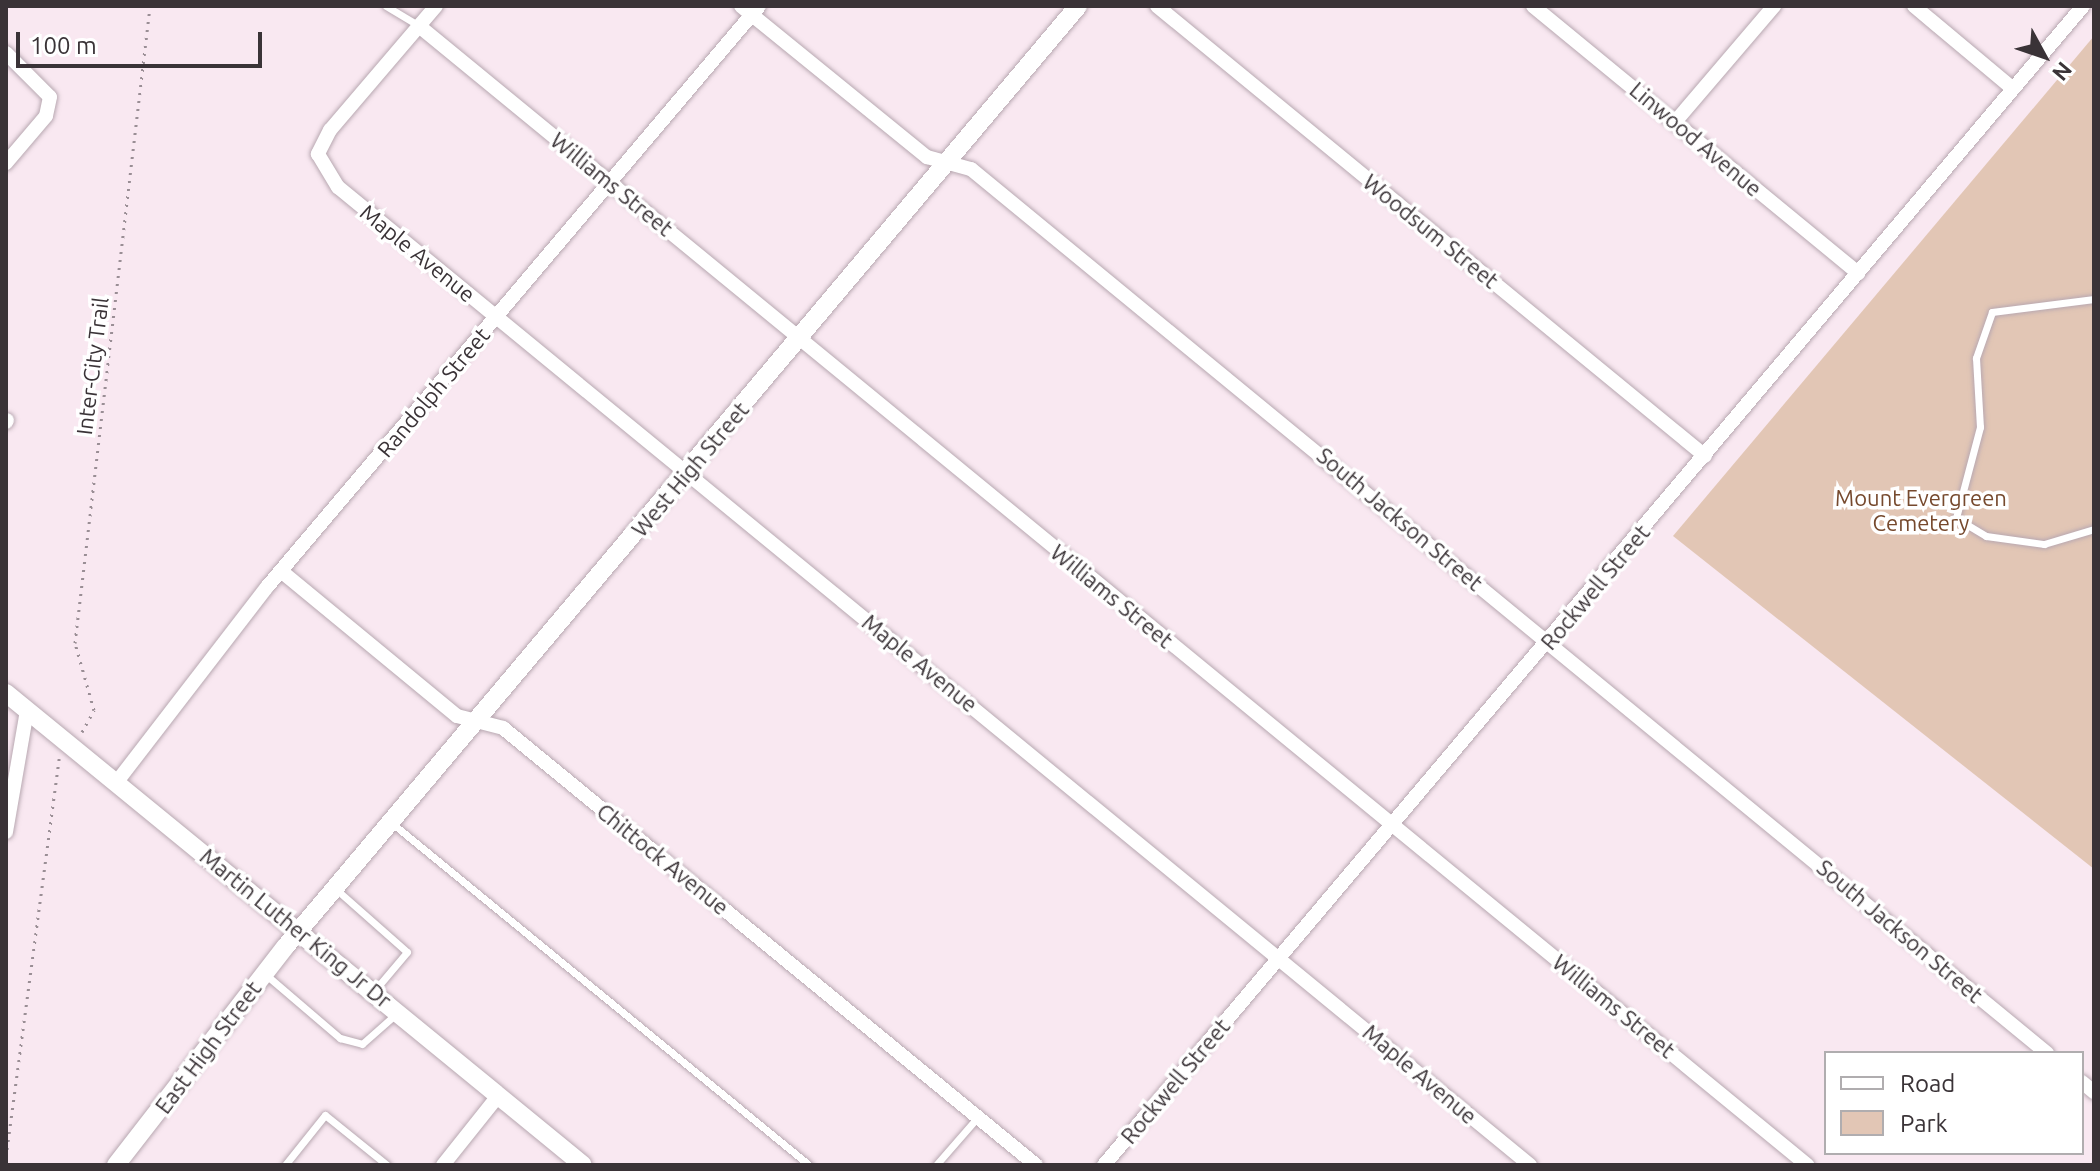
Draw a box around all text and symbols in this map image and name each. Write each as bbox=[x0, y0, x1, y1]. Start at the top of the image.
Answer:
scale bar bbox=[20, 16, 266, 66]
north arrow bbox=[2004, 16, 2084, 96]
text: 100 m bbox=[30, 32, 97, 59]
text: N bbox=[2048, 57, 2078, 86]
street label: Linwood Avenue bbox=[1625, 76, 1767, 202]
street label: Williams Street bbox=[546, 127, 678, 241]
street label: Woodsum Street bbox=[1358, 168, 1504, 294]
street label: Maple Avenue bbox=[355, 199, 481, 307]
street label: Inter-City Trail bbox=[70, 296, 114, 436]
street label: Randolph Street bbox=[371, 322, 495, 462]
street label: West High Street bbox=[626, 396, 754, 542]
street label: South Jackson Street bbox=[1312, 442, 1488, 596]
park label: Mount Evergreen Cemetery bbox=[1835, 484, 2007, 536]
street label: Rockwell Street bbox=[1535, 519, 1655, 655]
street label: Williams Street bbox=[1046, 539, 1178, 653]
street label: Maple Avenue bbox=[857, 609, 983, 717]
street label: Chittock Avenue bbox=[592, 798, 734, 920]
street label: Martin Luther King Jr Dr bbox=[195, 843, 397, 1013]
street label: South Jackson Street bbox=[1812, 854, 1988, 1008]
street label: Williams Street bbox=[1548, 949, 1680, 1063]
street label: East High Street bbox=[150, 975, 266, 1119]
street label: Rockwell Street bbox=[1115, 1013, 1235, 1149]
street label: Maple Avenue bbox=[1358, 1019, 1482, 1129]
legend bbox=[1824, 1051, 2084, 1155]
text: Road bbox=[1900, 1070, 1955, 1097]
text: Park bbox=[1900, 1110, 1948, 1137]

